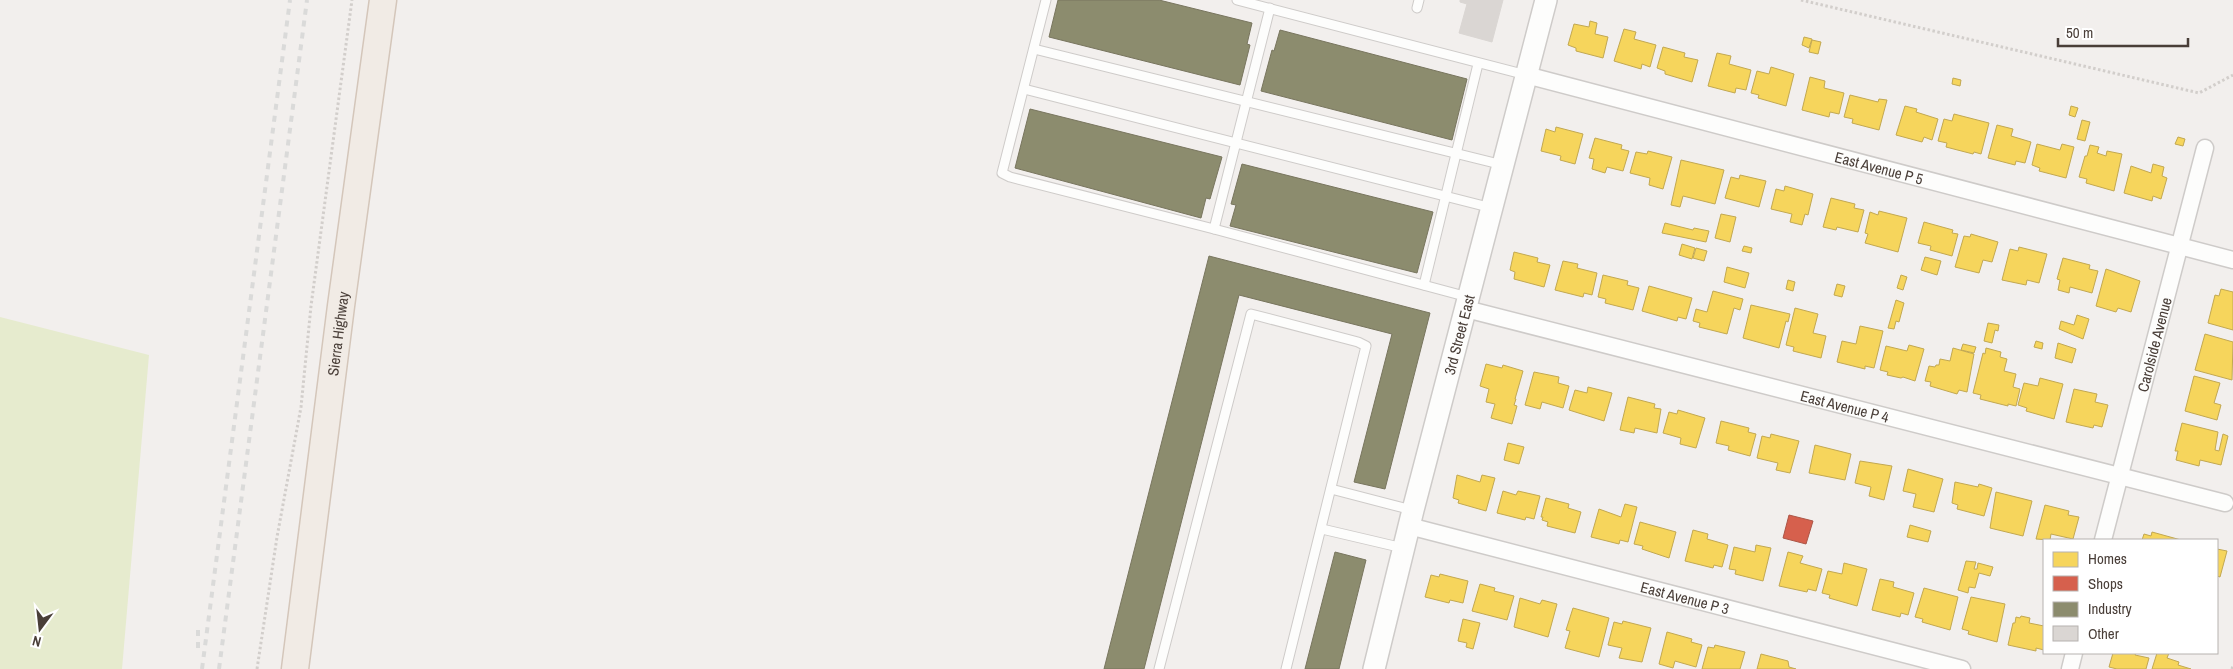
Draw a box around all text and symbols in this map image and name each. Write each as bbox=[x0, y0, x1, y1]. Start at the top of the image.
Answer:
scale bar bbox=[2058, 15, 2188, 47]
text: 50 m bbox=[2066, 22, 2093, 43]
street label: East Avenue P 5 bbox=[1833, 146, 1926, 189]
street label: Sierra Highway bbox=[322, 289, 353, 377]
street label: 3rd Street East bbox=[1438, 292, 1479, 377]
street label: Carolside Avenue bbox=[2131, 295, 2176, 394]
street label: East Avenue P 4 bbox=[1798, 384, 1891, 427]
legend bbox=[2043, 539, 2218, 654]
text: Homes bbox=[2088, 548, 2127, 569]
text: Shops bbox=[2088, 573, 2123, 594]
street label: East Avenue P 3 bbox=[1638, 576, 1732, 619]
text: Industry bbox=[2088, 598, 2133, 619]
north arrow bbox=[15, 604, 65, 654]
text: Other bbox=[2088, 623, 2119, 644]
text: N bbox=[30, 632, 43, 651]

